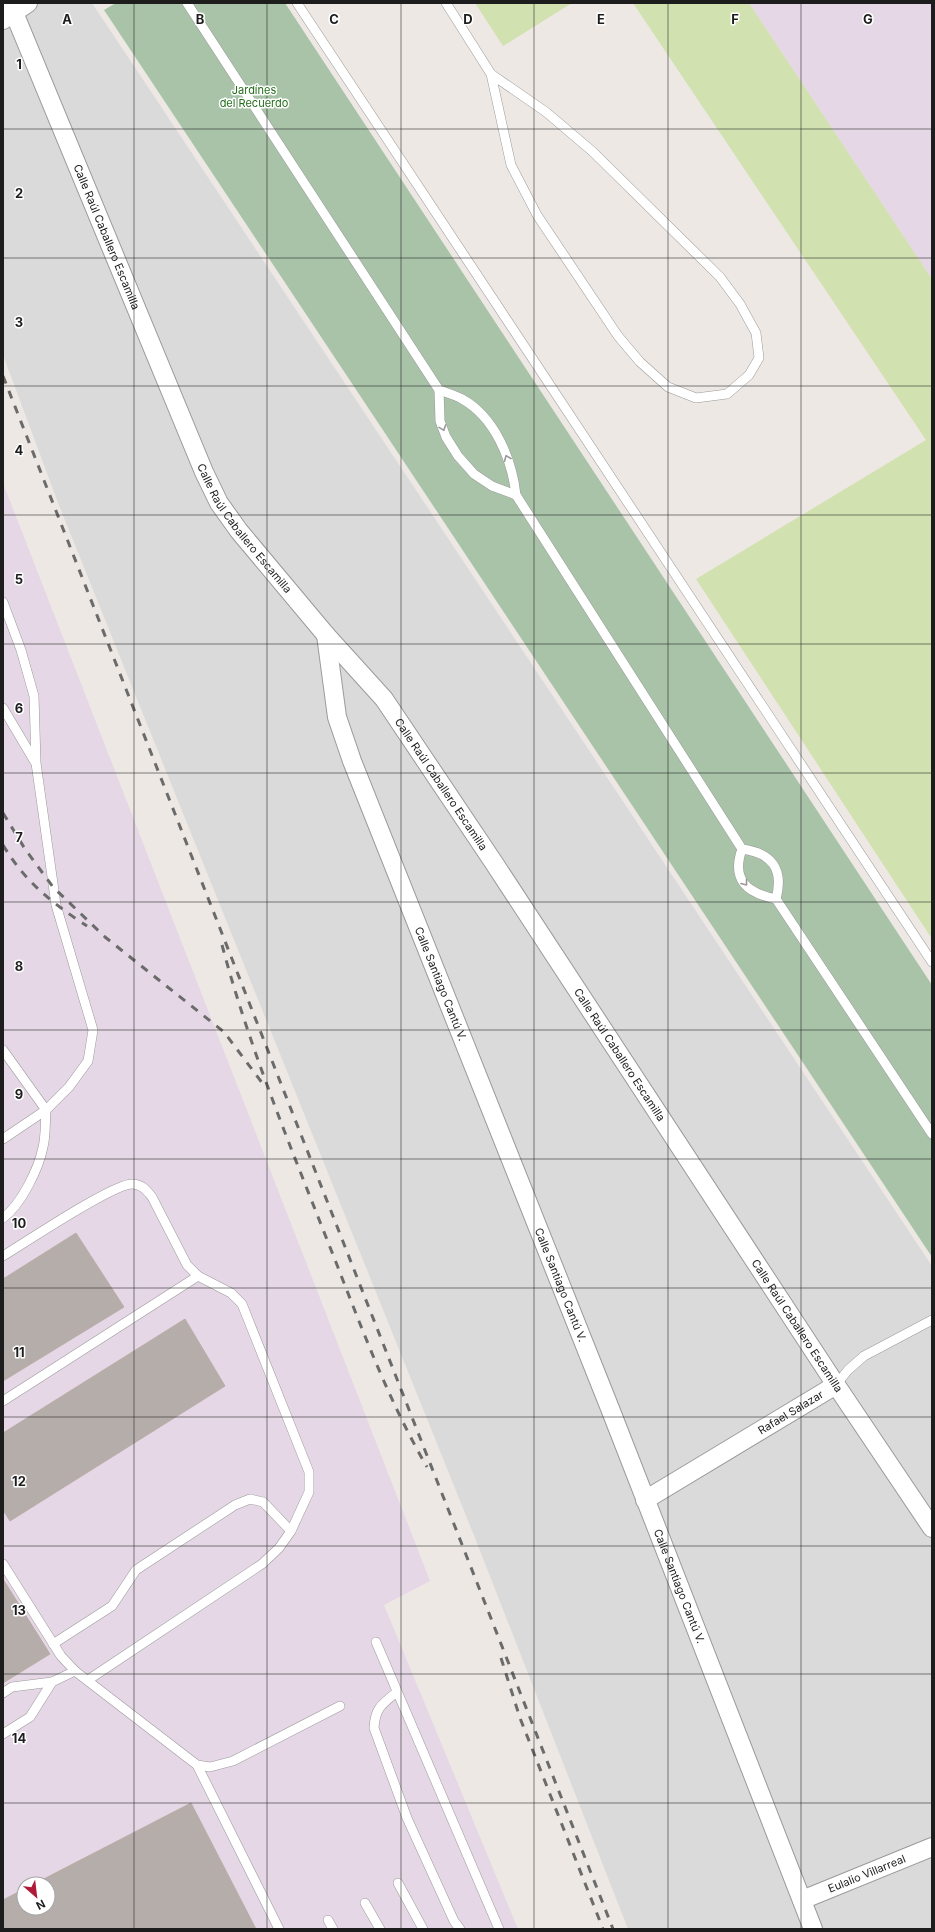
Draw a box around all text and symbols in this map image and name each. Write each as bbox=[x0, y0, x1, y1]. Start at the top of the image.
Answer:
text: A bbox=[62, 11, 72, 27]
text: B bbox=[196, 11, 205, 27]
text: C bbox=[329, 11, 339, 27]
text: D bbox=[463, 11, 473, 27]
text: E bbox=[597, 11, 605, 27]
text: F bbox=[731, 11, 739, 27]
text: G bbox=[863, 11, 873, 27]
text: 1 bbox=[16, 56, 22, 72]
park label: Jardínes del Recuerdo bbox=[220, 83, 289, 110]
street label: Calle Raúl Caballero Escamilla bbox=[70, 162, 143, 312]
text: 2 bbox=[15, 185, 23, 201]
text: 3 bbox=[15, 314, 23, 330]
one-way arrow bbox=[438, 425, 446, 432]
text: 4 bbox=[15, 442, 24, 458]
one-way arrow bbox=[504, 454, 512, 461]
street label: Calle Raúl Caballero Escamilla bbox=[194, 461, 295, 596]
text: 5 bbox=[15, 571, 23, 587]
text: 6 bbox=[15, 700, 23, 716]
street label: Calle Raúl Caballero Escamilla bbox=[392, 716, 490, 853]
text: 7 bbox=[15, 829, 23, 845]
one-way arrow bbox=[740, 878, 747, 886]
street label: Calle Santiago Cantú V. bbox=[412, 925, 470, 1043]
text: 8 bbox=[15, 958, 23, 974]
street label: Calle Raúl Caballero Escamilla bbox=[571, 986, 668, 1124]
text: 9 bbox=[15, 1086, 23, 1102]
text: 10 bbox=[12, 1215, 26, 1231]
street label: Calle Santiago Cantú V. bbox=[532, 1226, 590, 1344]
street label: Calle Raúl Caballero Escamilla bbox=[749, 1257, 846, 1395]
text: 11 bbox=[13, 1344, 25, 1360]
street label: Rafael Salazar bbox=[755, 1387, 826, 1437]
text: 12 bbox=[12, 1473, 26, 1489]
street label: Calle Santiago Cantú V. bbox=[651, 1527, 708, 1645]
text: 13 bbox=[12, 1602, 26, 1618]
text: 14 bbox=[12, 1730, 26, 1746]
street label: Eulalio Villarreal bbox=[826, 1852, 908, 1896]
north arrow bbox=[16, 1876, 56, 1916]
text: N bbox=[34, 1897, 48, 1913]

